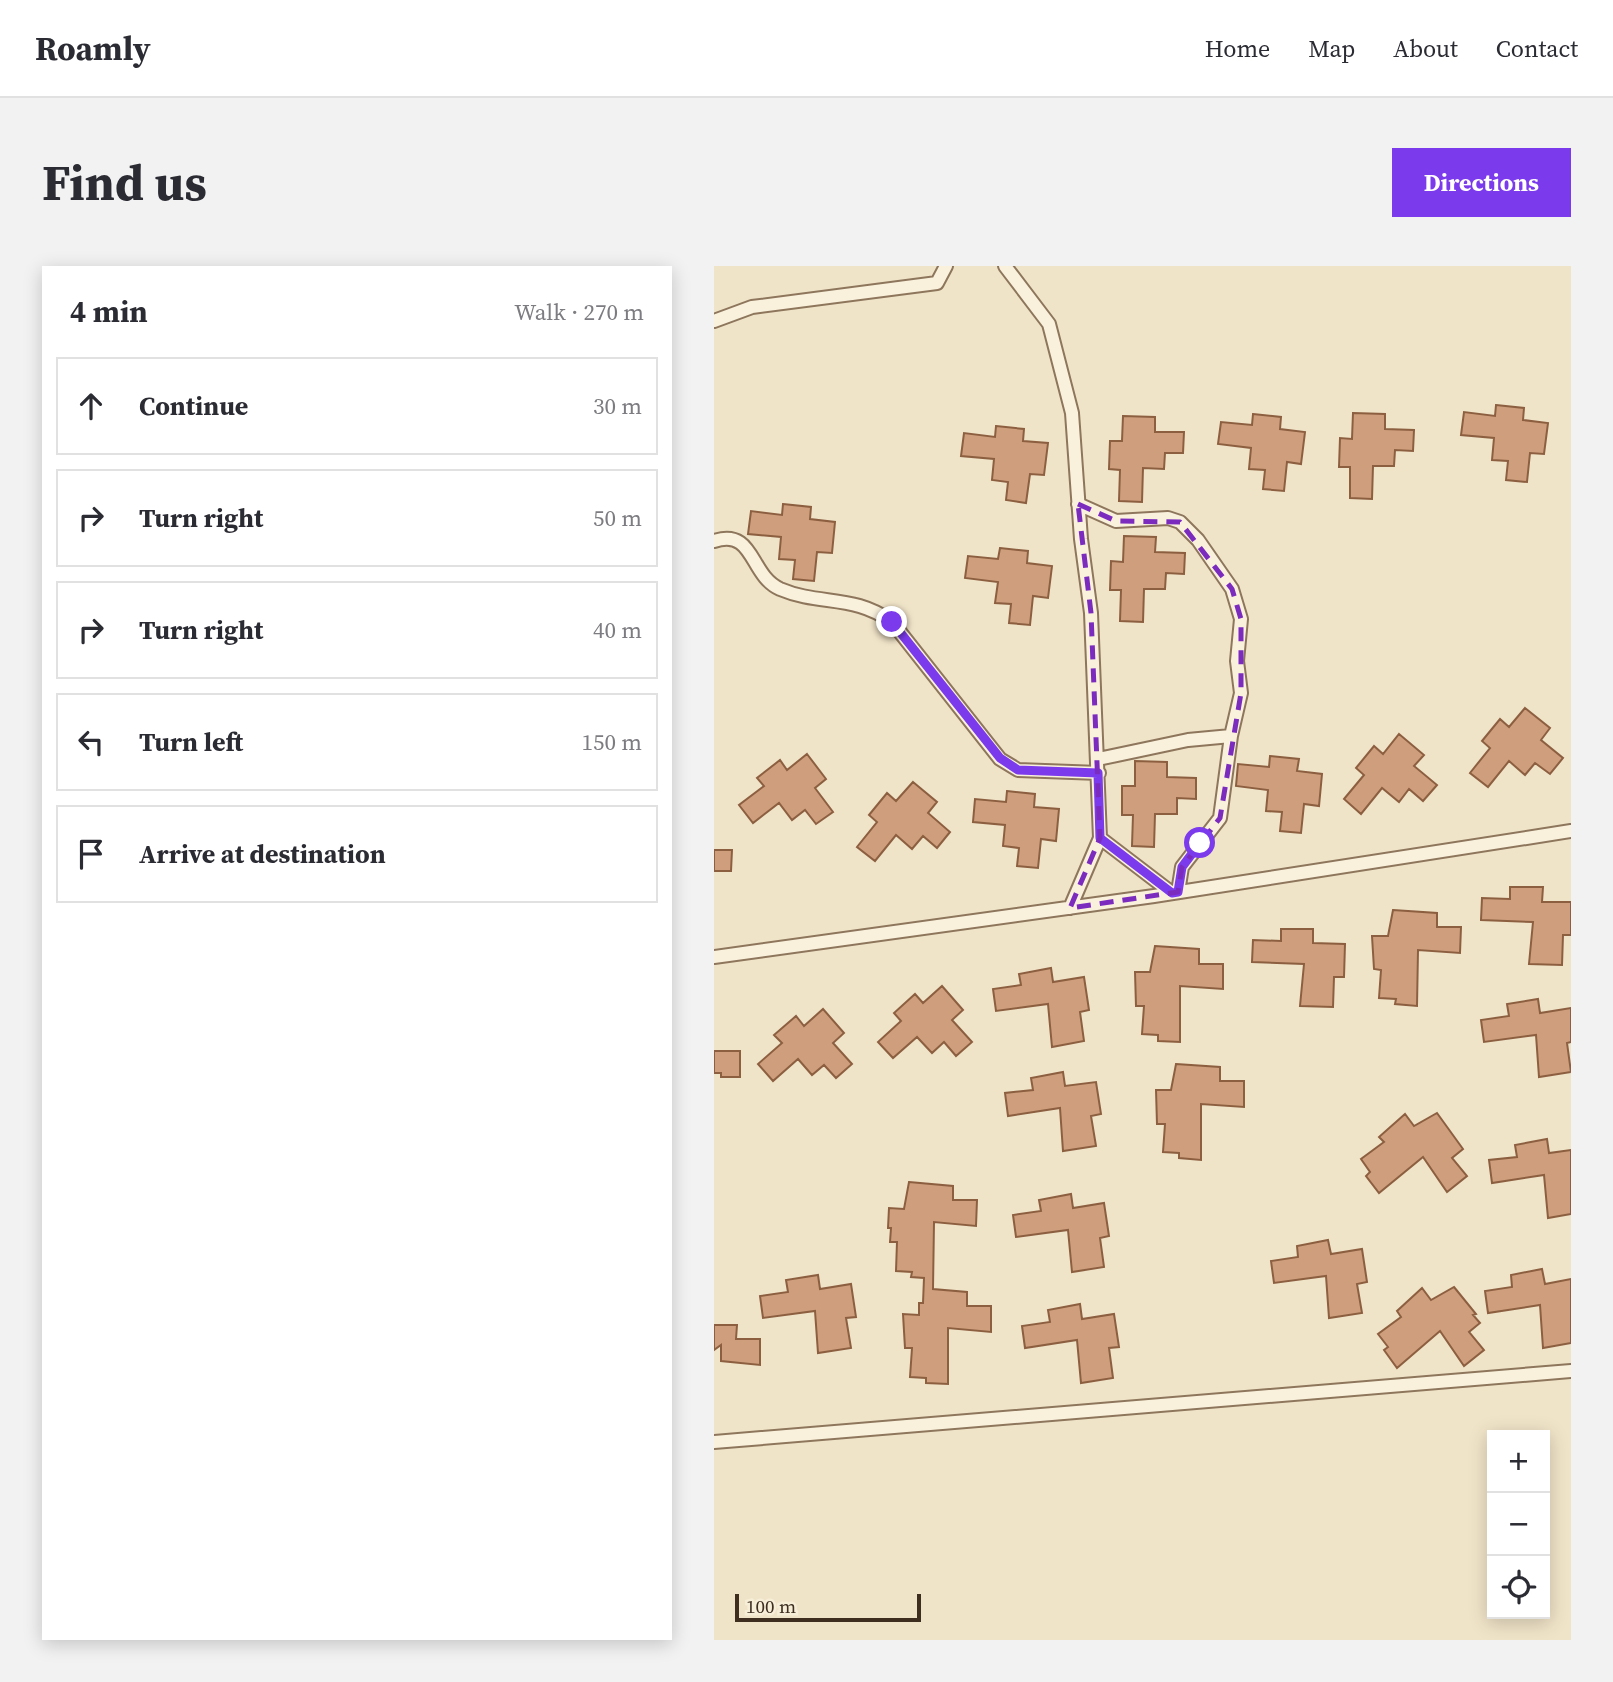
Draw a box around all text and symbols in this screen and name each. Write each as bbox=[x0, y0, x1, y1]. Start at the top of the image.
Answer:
text: Roamly bbox=[35, 26, 151, 71]
text: Home bbox=[1205, 32, 1270, 65]
text: Map bbox=[1308, 32, 1355, 65]
text: About bbox=[1393, 32, 1458, 65]
text: Contact bbox=[1496, 32, 1578, 65]
button: Directions bbox=[1392, 148, 1571, 217]
text: Find us bbox=[42, 149, 207, 216]
text: 4 min bbox=[70, 291, 148, 332]
text: Walk · 270 m bbox=[514, 296, 644, 328]
icon: ahead bbox=[72, 387, 110, 425]
text: Continue bbox=[139, 388, 248, 424]
text: 30 m bbox=[593, 390, 642, 422]
icon: right bbox=[72, 499, 110, 537]
text: Turn right bbox=[139, 500, 263, 536]
text: 50 m bbox=[593, 502, 642, 534]
route end bbox=[876, 606, 907, 637]
icon: right bbox=[72, 611, 110, 649]
text: Turn right bbox=[139, 612, 263, 648]
text: 40 m bbox=[593, 614, 642, 646]
icon: left bbox=[72, 723, 110, 761]
text: Turn left bbox=[139, 724, 243, 760]
text: 150 m bbox=[581, 726, 642, 758]
route start bbox=[1184, 827, 1215, 858]
icon: arrive bbox=[72, 835, 110, 873]
text: Arrive at destination bbox=[139, 836, 386, 872]
map controls bbox=[1487, 1430, 1550, 1619]
button: + bbox=[1487, 1430, 1550, 1493]
button: − bbox=[1487, 1493, 1550, 1556]
button: locate bbox=[1487, 1556, 1550, 1619]
scale bar bbox=[735, 1591, 920, 1623]
text: 100 m bbox=[746, 1593, 796, 1619]

